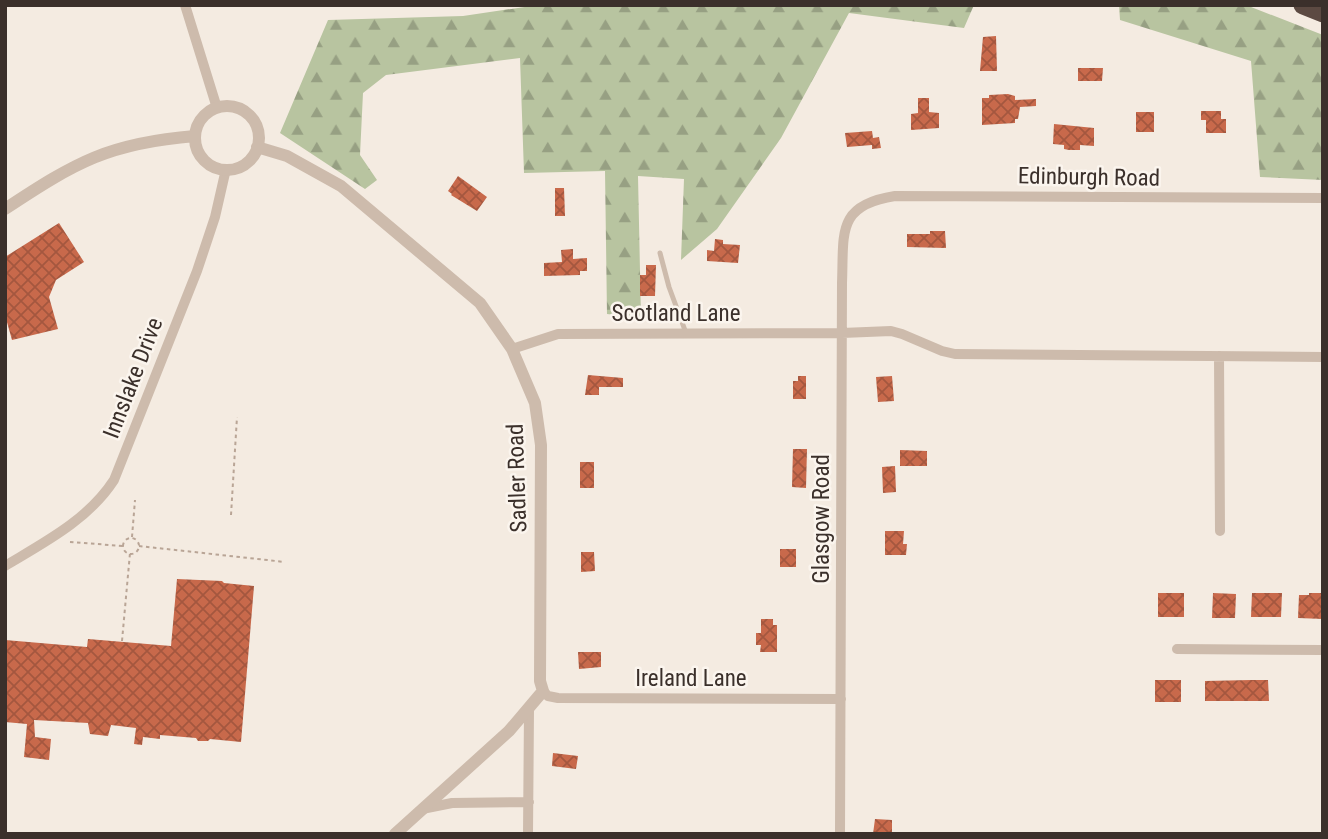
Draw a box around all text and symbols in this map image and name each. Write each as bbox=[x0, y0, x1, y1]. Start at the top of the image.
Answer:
street label: Edinburgh Road bbox=[1018, 162, 1160, 192]
street label: Scotland Lane bbox=[612, 300, 740, 327]
street label: Innslake Drive bbox=[98, 314, 168, 442]
street label: Sadler Road bbox=[502, 423, 532, 533]
street label: Glasgow Road bbox=[808, 454, 835, 584]
street label: Ireland Lane bbox=[635, 665, 747, 692]

